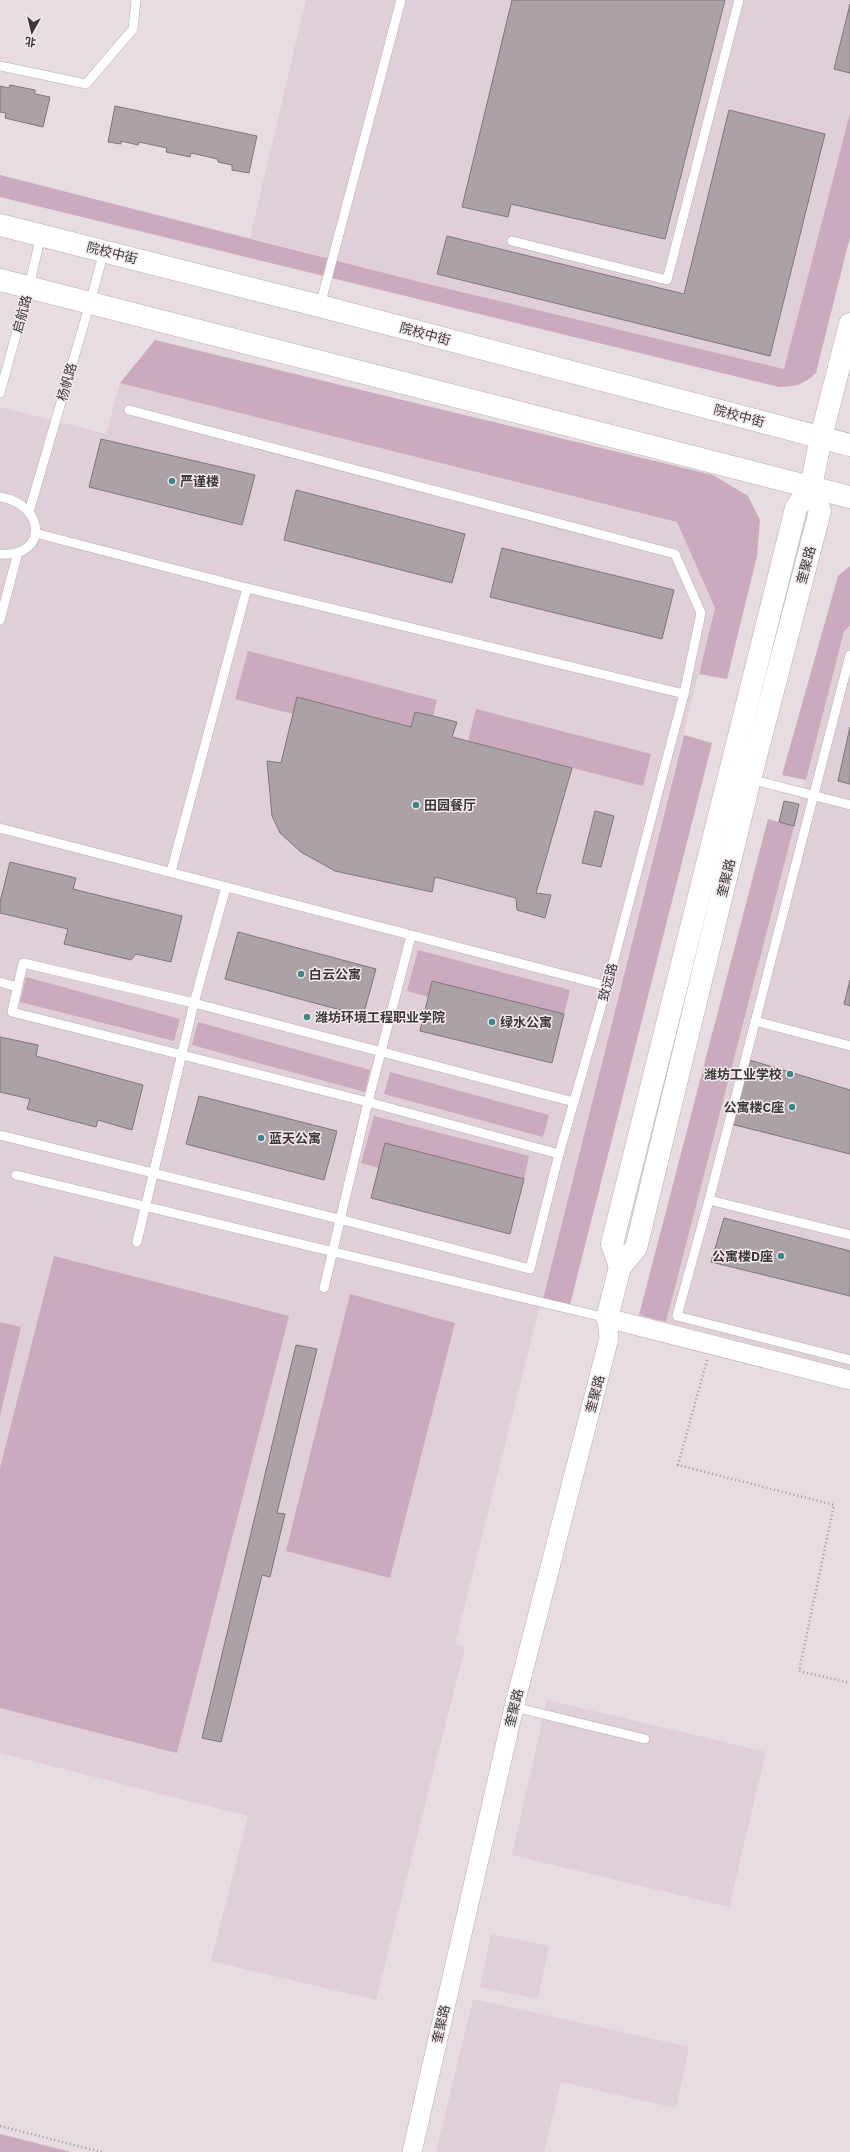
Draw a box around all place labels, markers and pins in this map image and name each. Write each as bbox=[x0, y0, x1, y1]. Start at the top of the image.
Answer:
place label: 严谨楼 bbox=[180, 473, 219, 490]
marker: 严谨楼 bbox=[167, 476, 177, 486]
place label: 田园餐厅 bbox=[424, 797, 476, 814]
marker: 田园餐厅 bbox=[411, 800, 421, 810]
place label: 白云公寓 bbox=[309, 966, 361, 983]
marker: 白云公寓 bbox=[296, 969, 306, 979]
place label: 潍坊环境工程职业学院 bbox=[315, 1009, 445, 1026]
marker: 潍坊环境工程职业学院 bbox=[302, 1012, 312, 1022]
place label: 绿水公寓 bbox=[500, 1014, 552, 1031]
marker: 绿水公寓 bbox=[487, 1017, 497, 1027]
place label: 潍坊工业学校 bbox=[704, 1066, 782, 1083]
marker: 潍坊工业学校 bbox=[785, 1069, 795, 1079]
place label: 公寓楼C座 bbox=[724, 1099, 784, 1116]
marker: 公寓楼C座 bbox=[787, 1102, 797, 1112]
place label: 蓝天公寓 bbox=[269, 1130, 321, 1147]
marker: 蓝天公寓 bbox=[256, 1133, 266, 1143]
place label: 公寓楼D座 bbox=[712, 1248, 773, 1265]
marker: 公寓楼D座 bbox=[776, 1251, 786, 1261]

